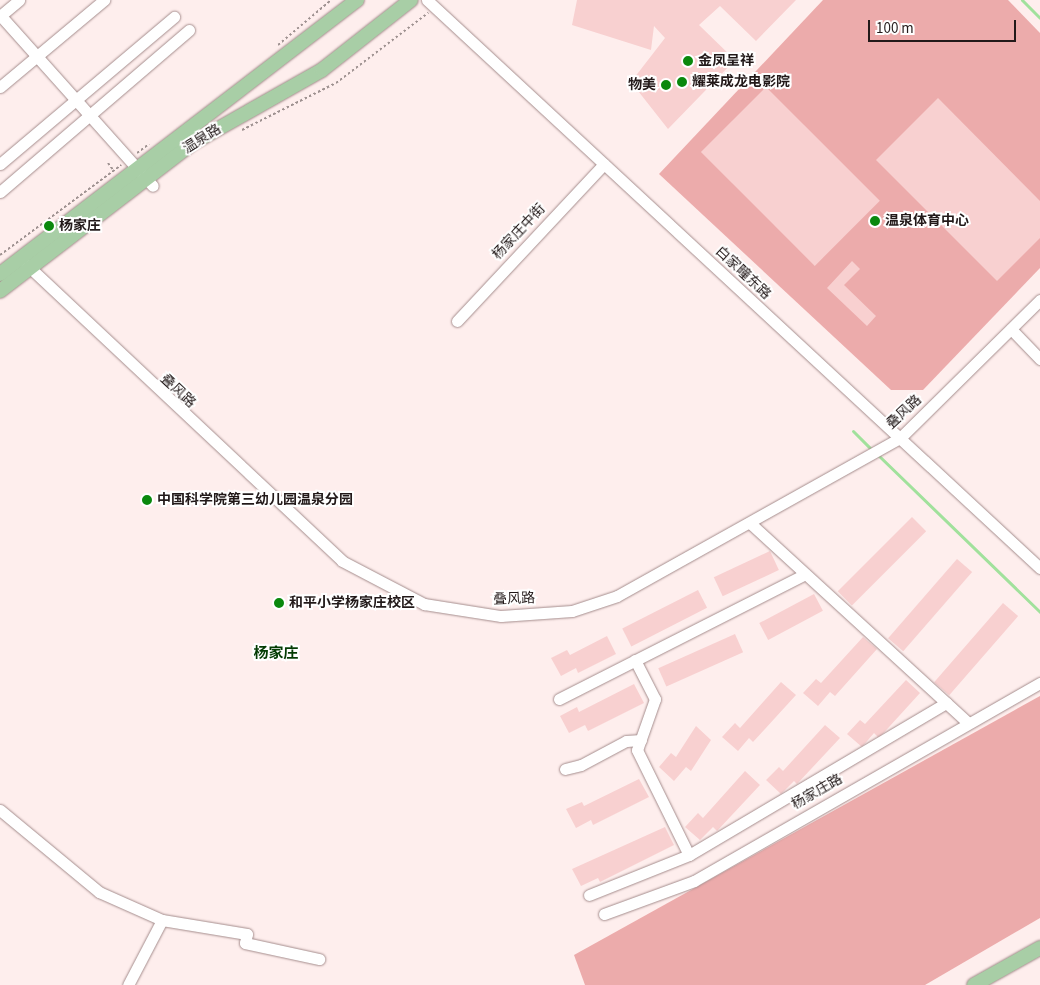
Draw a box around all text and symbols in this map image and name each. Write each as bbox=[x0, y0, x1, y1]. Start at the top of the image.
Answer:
scale bar bbox=[870, 10, 1018, 42]
text: 100 m bbox=[876, 18, 914, 39]
place label: 金凤呈祥 bbox=[698, 53, 754, 69]
marker: 金凤呈祥 bbox=[682, 55, 694, 67]
place label: 耀莱成龙电影院 bbox=[692, 74, 790, 90]
marker: 耀莱成龙电影院 bbox=[676, 76, 688, 88]
place label: 物美 bbox=[628, 77, 656, 93]
marker: 物美 bbox=[660, 79, 672, 91]
street label: 温泉路 bbox=[180, 121, 224, 157]
street label: 杨家庄中街 bbox=[489, 201, 549, 263]
place label: 温泉体育中心 bbox=[885, 213, 969, 229]
marker: 温泉体育中心 bbox=[869, 215, 881, 227]
place label: 杨家庄 bbox=[59, 218, 101, 234]
marker: 杨家庄 bbox=[43, 220, 55, 232]
street label: 白家疃东路 bbox=[712, 243, 774, 303]
street label: 叠风路 bbox=[157, 371, 199, 411]
street label: 叠风路 bbox=[883, 392, 925, 432]
place label: 中国科学院第三幼儿园温泉分园 bbox=[157, 492, 353, 508]
marker: 中国科学院第三幼儿园温泉分园 bbox=[141, 494, 153, 506]
street label: 叠风路 bbox=[493, 590, 535, 608]
place label: 和平小学杨家庄校区 bbox=[289, 595, 415, 611]
marker: 和平小学杨家庄校区 bbox=[273, 597, 285, 609]
district label: 杨家庄 bbox=[254, 645, 298, 663]
street label: 杨家庄路 bbox=[789, 771, 845, 813]

